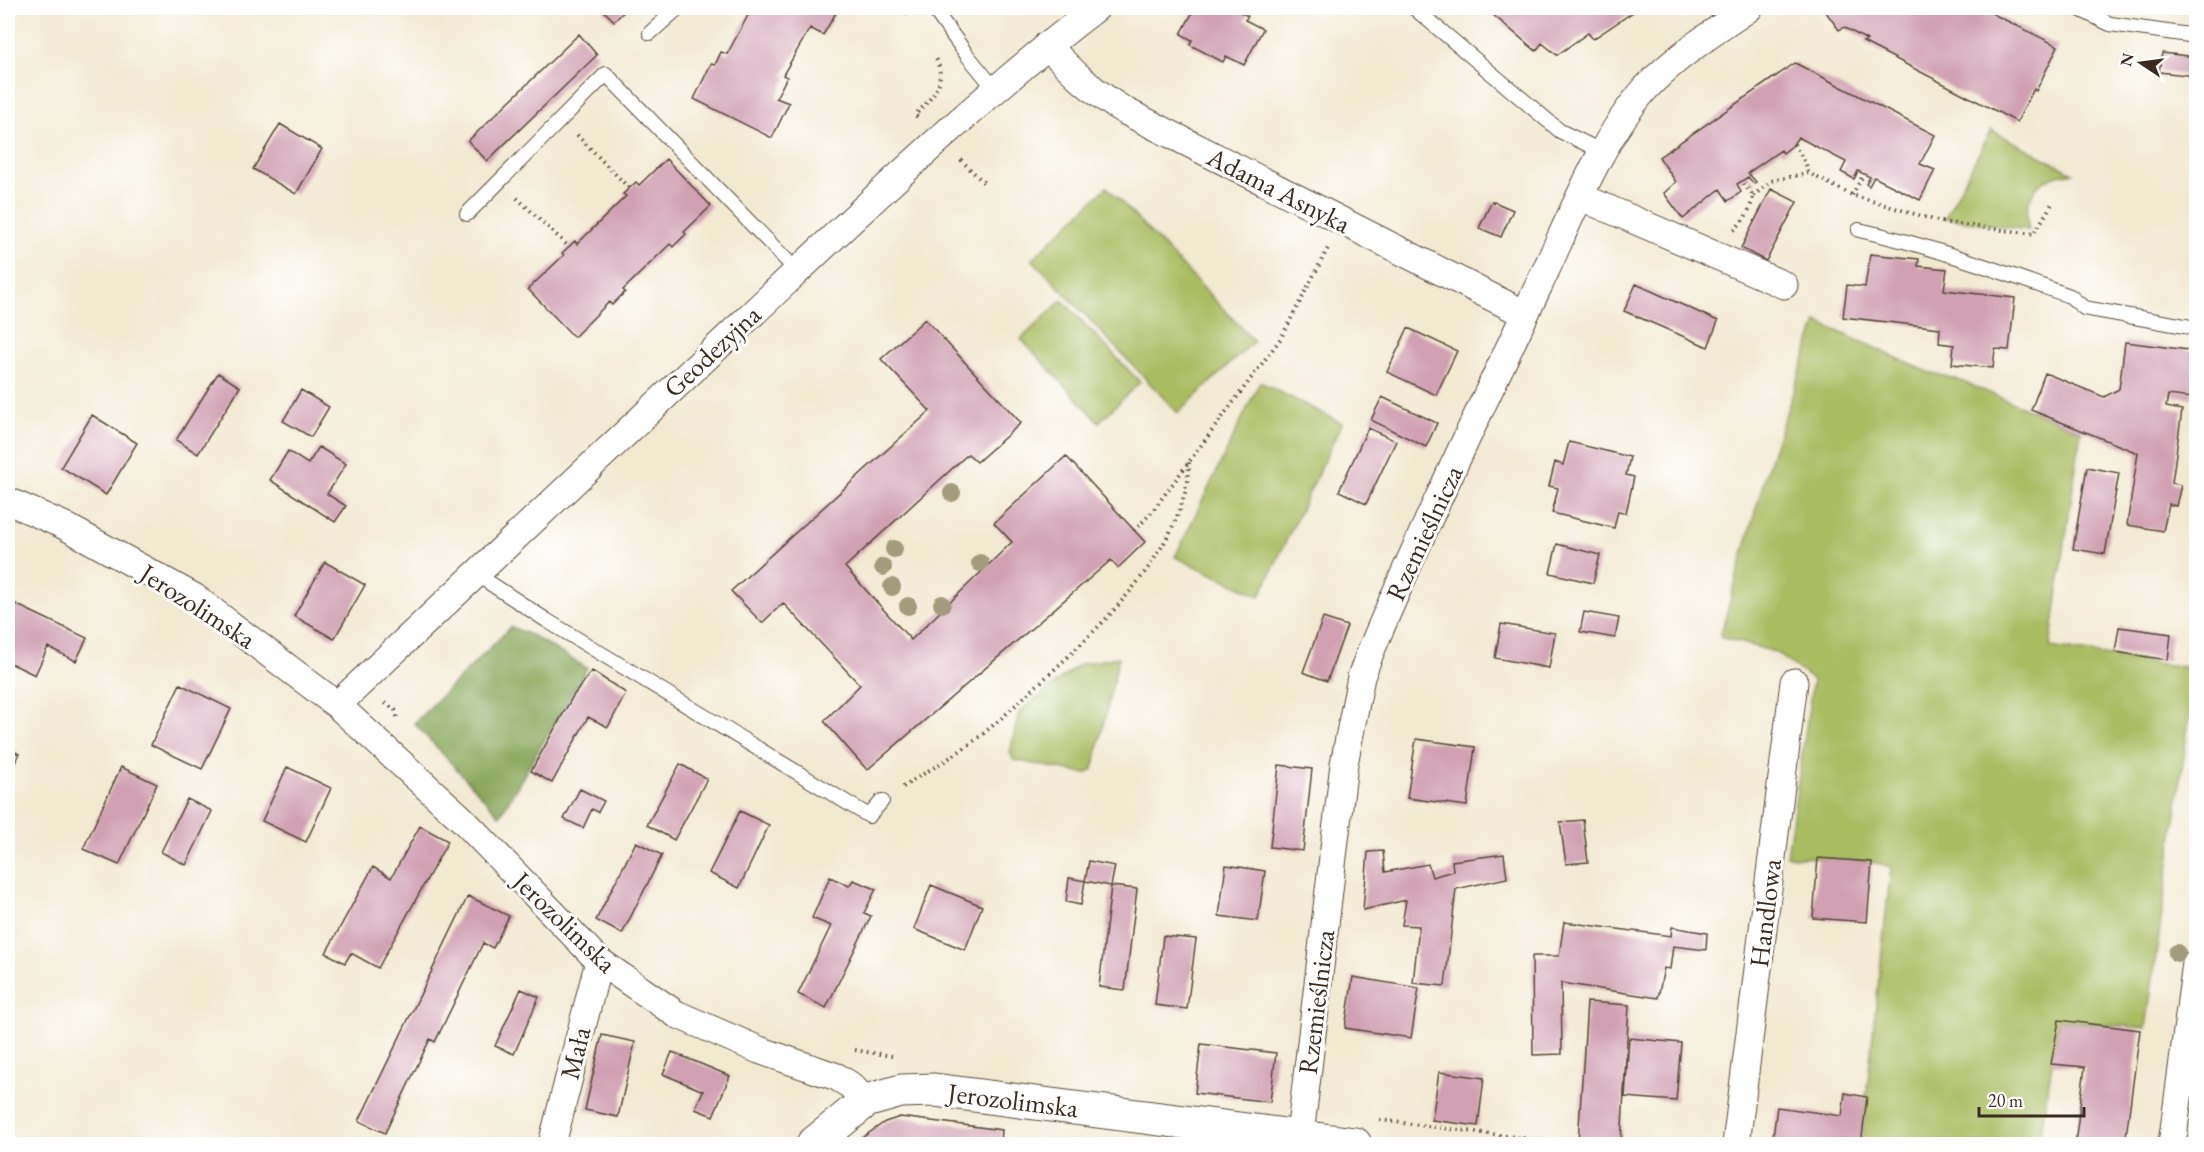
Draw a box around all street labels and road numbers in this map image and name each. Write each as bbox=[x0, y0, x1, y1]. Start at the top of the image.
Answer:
street label: Adama Asnyka bbox=[1201, 139, 1357, 241]
street label: Geodezyjna bbox=[656, 297, 768, 405]
street label: Rzemieślnicza bbox=[1377, 459, 1471, 606]
street label: Jerozolimska bbox=[132, 555, 263, 656]
street label: Handlowa bbox=[1741, 857, 1789, 969]
street label: Jerozolimska bbox=[504, 862, 624, 980]
street label: Rzemieślnicza bbox=[1290, 927, 1342, 1076]
street label: Mała bbox=[552, 1023, 598, 1083]
street label: Jerozolimska bbox=[944, 1074, 1080, 1125]

